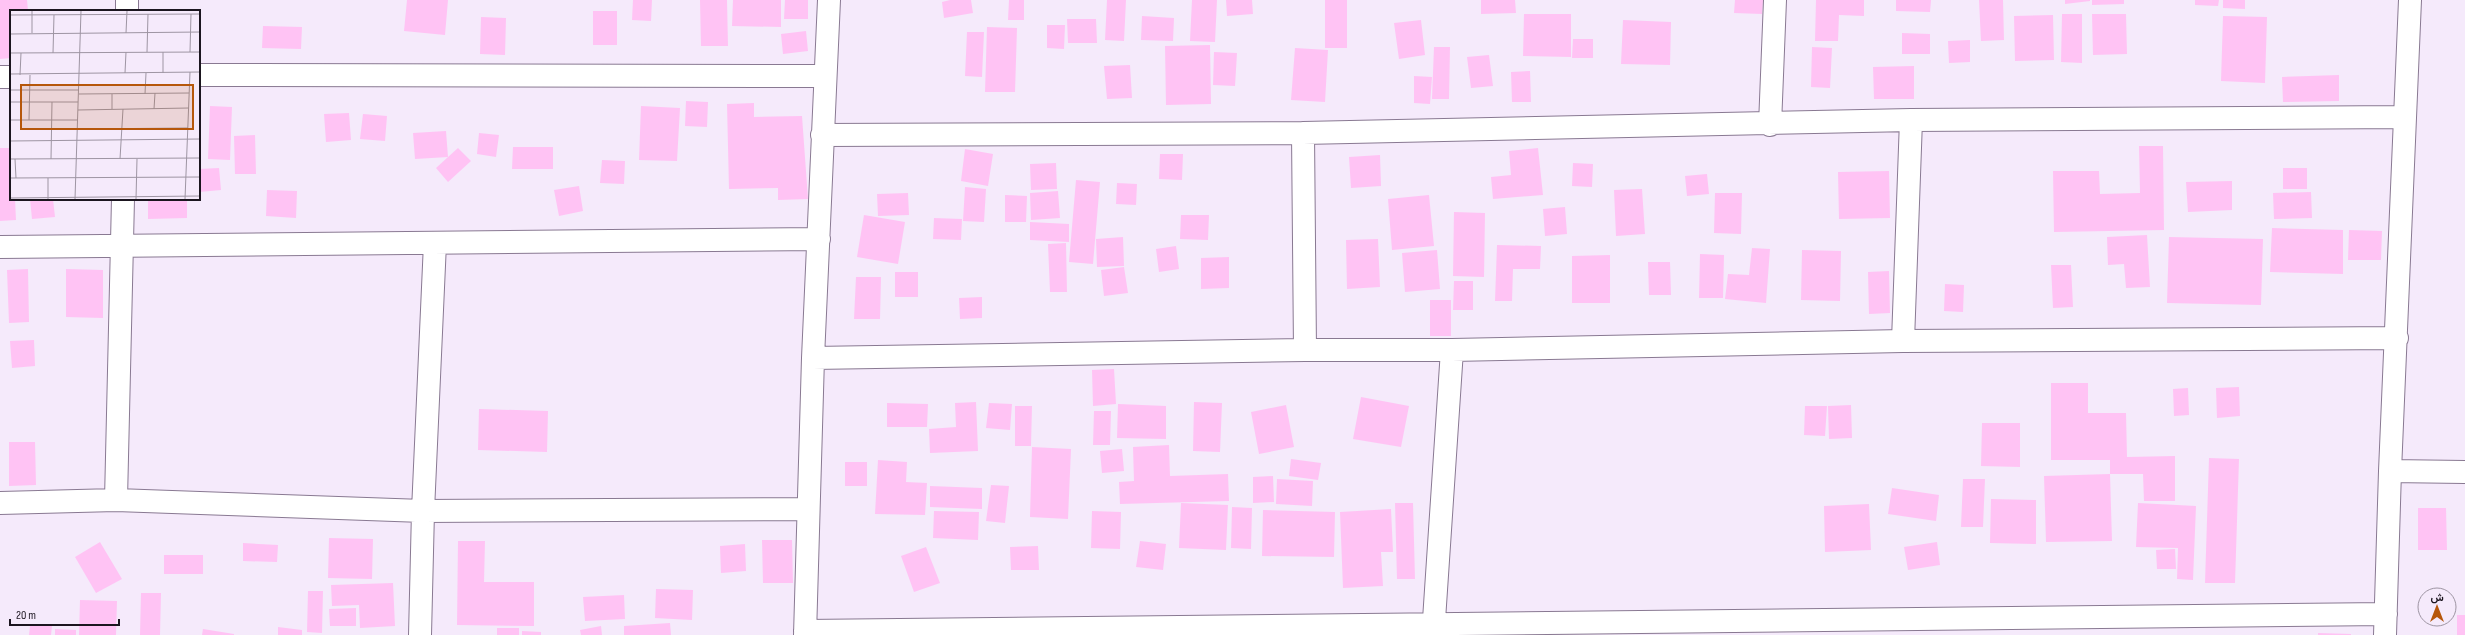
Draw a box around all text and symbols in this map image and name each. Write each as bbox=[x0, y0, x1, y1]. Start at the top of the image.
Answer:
inset map bbox=[10, 10, 200, 200]
north arrow bbox=[2417, 587, 2457, 627]
text: ش bbox=[2430, 591, 2444, 604]
scale bar bbox=[10, 601, 119, 627]
text: 20 m bbox=[16, 608, 36, 623]

